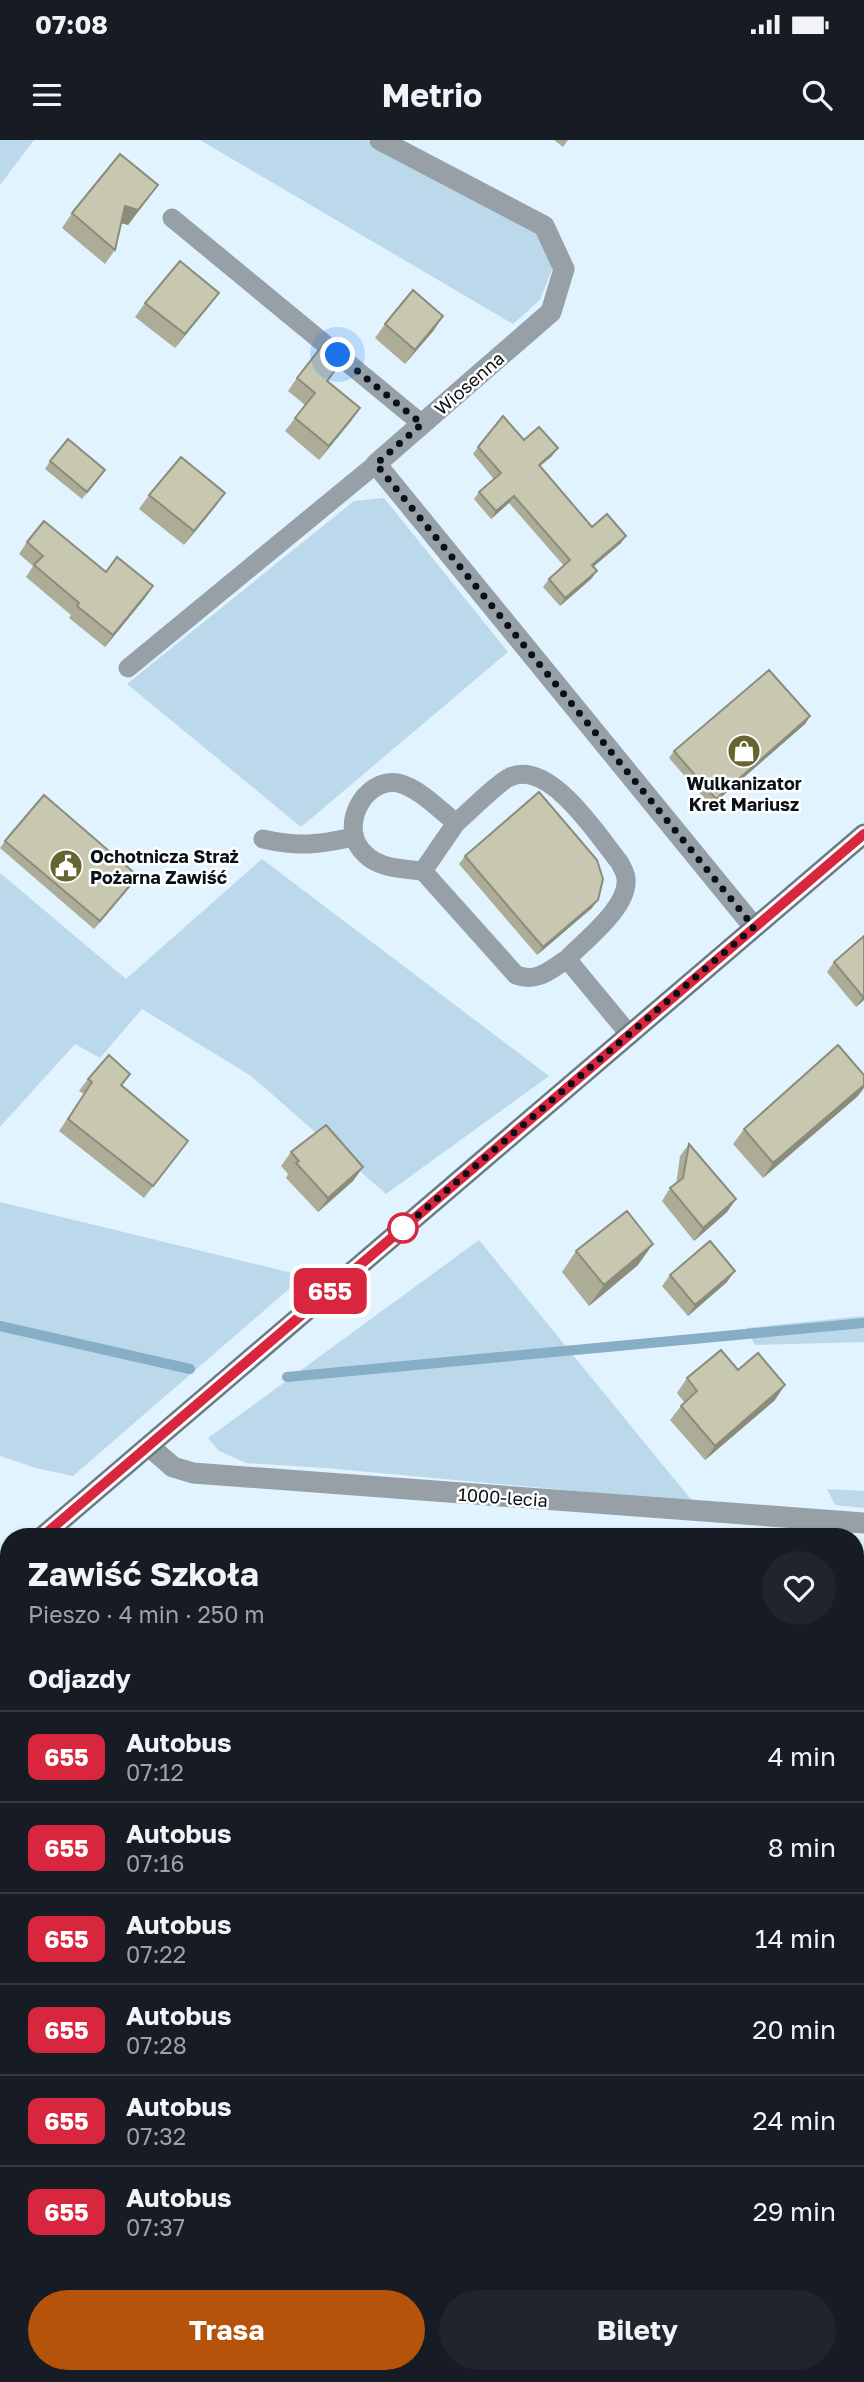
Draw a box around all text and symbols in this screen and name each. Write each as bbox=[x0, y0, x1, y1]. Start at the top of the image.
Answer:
text: 07:08 bbox=[35, 9, 108, 40]
icon: menu bbox=[28, 76, 66, 114]
text: Metrio bbox=[382, 76, 482, 114]
icon: search bbox=[798, 76, 836, 114]
your location bbox=[320, 337, 355, 372]
street label: Wiosenna bbox=[430, 347, 508, 419]
shop icon: Wulkanizator Kret Mariusz bbox=[725, 732, 763, 770]
place label: Wulkanizator Kret Mariusz bbox=[686, 772, 802, 815]
place label: Ochotnicza Straż Pożarna Zawiść bbox=[90, 845, 239, 888]
public building icon: Ochotnicza Straż Pożarna Zawiść bbox=[47, 847, 85, 885]
unlabelled marker bbox=[388, 1213, 418, 1243]
line badge: 655 bbox=[290, 1268, 370, 1314]
text: 655 bbox=[308, 1276, 352, 1305]
street label: 1000-lecia bbox=[457, 1483, 549, 1511]
button: heart bbox=[762, 1551, 836, 1625]
text: Zawiść Szkoła bbox=[28, 1554, 259, 1593]
text: Pieszo · 4 min · 250 m bbox=[28, 1600, 265, 1628]
text: Odjazdy bbox=[28, 1663, 131, 1694]
text: Autobus bbox=[126, 1727, 232, 1758]
text: 4 min bbox=[768, 1741, 836, 1772]
text: 655 bbox=[44, 1742, 89, 1771]
text: 07:12 bbox=[126, 1758, 184, 1786]
text: Autobus bbox=[126, 1818, 232, 1849]
text: 8 min bbox=[768, 1832, 836, 1863]
text: 655 bbox=[44, 1833, 89, 1862]
text: 07:16 bbox=[126, 1849, 184, 1877]
text: Autobus bbox=[126, 1909, 232, 1940]
text: 14 min bbox=[755, 1923, 836, 1954]
text: 655 bbox=[44, 1924, 89, 1953]
text: 07:22 bbox=[126, 1940, 186, 1968]
text: Autobus bbox=[126, 2000, 232, 2031]
text: 20 min bbox=[752, 2014, 836, 2045]
text: 655 bbox=[44, 2015, 89, 2044]
text: 07:28 bbox=[126, 2031, 187, 2059]
text: Autobus bbox=[126, 2091, 232, 2122]
text: 24 min bbox=[753, 2105, 836, 2136]
text: 655 bbox=[44, 2106, 89, 2135]
text: 07:32 bbox=[126, 2122, 186, 2150]
text: Autobus bbox=[126, 2182, 232, 2213]
text: 29 min bbox=[753, 2196, 836, 2227]
text: 655 bbox=[44, 2197, 89, 2226]
text: 07:37 bbox=[126, 2213, 185, 2241]
button: Trasa bbox=[28, 2290, 425, 2370]
button: Bilety bbox=[439, 2290, 836, 2370]

